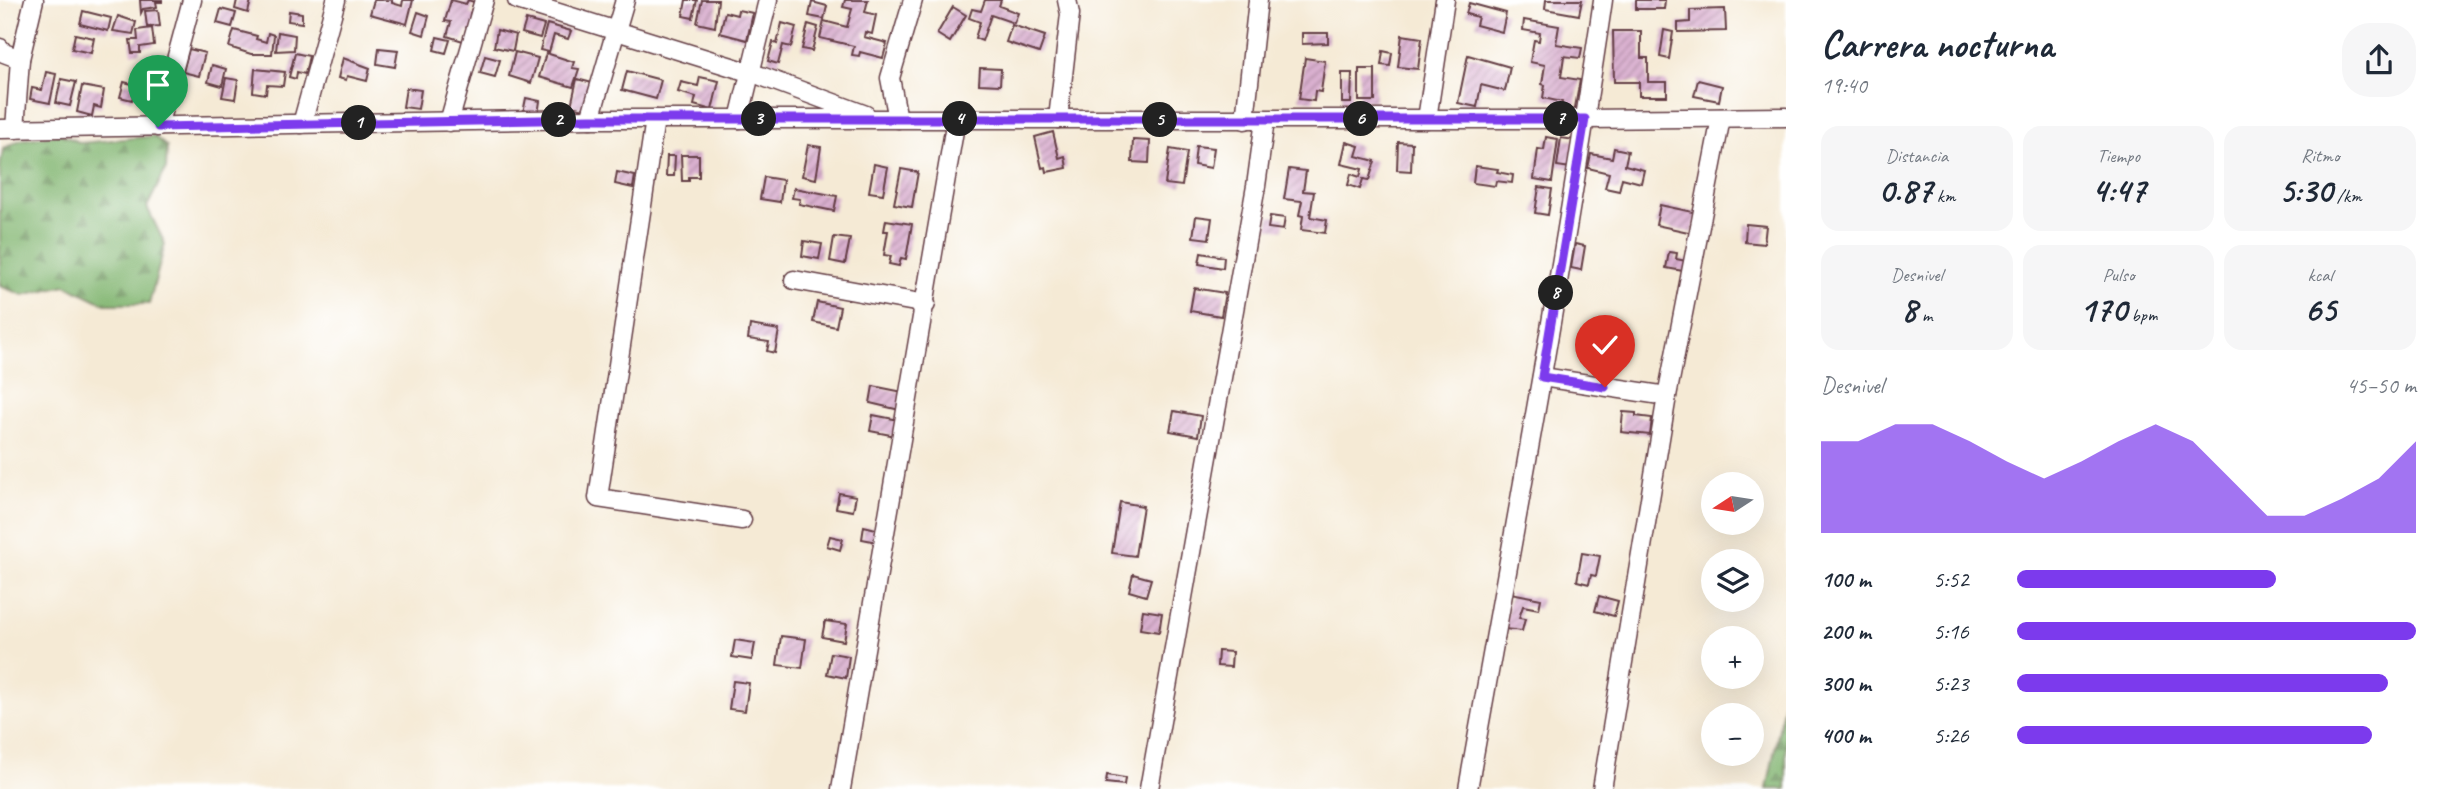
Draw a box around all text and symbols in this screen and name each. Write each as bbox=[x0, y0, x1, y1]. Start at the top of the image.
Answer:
text: Carrera nocturna bbox=[1821, 21, 2054, 68]
button: share bbox=[2342, 23, 2416, 97]
pin bbox=[128, 55, 188, 127]
icon: arrive bbox=[139, 66, 177, 104]
text: 19:40 bbox=[1821, 71, 1867, 100]
pin: 2 bbox=[542, 102, 576, 138]
pin: 3 bbox=[742, 102, 776, 136]
pin: 4 bbox=[942, 102, 978, 136]
pin: 5 bbox=[1142, 102, 1178, 138]
pin: 6 bbox=[1344, 102, 1378, 136]
pin: 7 bbox=[1544, 102, 1578, 136]
pin: 1 bbox=[342, 106, 376, 140]
text: 3 bbox=[754, 106, 763, 130]
text: 4 bbox=[955, 106, 964, 130]
text: 6 bbox=[1356, 106, 1365, 130]
text: 7 bbox=[1556, 106, 1565, 130]
text: 2 bbox=[554, 107, 563, 131]
text: 5 bbox=[1155, 107, 1164, 131]
text: 1 bbox=[354, 110, 363, 134]
text: Distancia bbox=[1886, 144, 1948, 168]
text: Tiempo bbox=[2097, 144, 2140, 168]
text: Ritmo bbox=[2301, 144, 2339, 168]
text: 0.87 bbox=[1878, 168, 1932, 213]
text: 4:47 bbox=[2091, 168, 2146, 213]
text: 5:30 bbox=[2279, 168, 2332, 213]
text: km bbox=[1932, 184, 1955, 208]
text: /km bbox=[2332, 184, 2362, 208]
text: Desnivel bbox=[1891, 263, 1943, 287]
text: Pulso bbox=[2103, 263, 2134, 287]
text: kcal bbox=[2308, 263, 2333, 287]
pin: 8 bbox=[1538, 276, 1574, 310]
text: 8 bbox=[1551, 280, 1560, 304]
text: 8 bbox=[1901, 287, 1917, 332]
text: 170 bbox=[2080, 287, 2127, 332]
text: 65 bbox=[2304, 287, 2336, 332]
text: m bbox=[1917, 303, 1932, 327]
text: bpm bbox=[2127, 303, 2157, 327]
pin bbox=[1575, 315, 1635, 387]
icon: check bbox=[1586, 326, 1624, 364]
text: Desnivel bbox=[1821, 371, 1883, 400]
text: 45–50 m bbox=[2346, 371, 2416, 400]
north arrow bbox=[1701, 472, 1764, 536]
map controls bbox=[1701, 472, 1764, 766]
button: layers bbox=[1701, 549, 1764, 612]
text: 100 m bbox=[1821, 565, 1871, 594]
text: 5:52 bbox=[1933, 565, 1969, 594]
text: 200 m bbox=[1821, 617, 1871, 646]
text: 5:16 bbox=[1933, 617, 1969, 646]
button: + bbox=[1701, 626, 1764, 689]
text: 300 m bbox=[1821, 669, 1871, 698]
text: 5:23 bbox=[1933, 669, 1969, 698]
button: − bbox=[1701, 703, 1764, 766]
text: 400 m bbox=[1821, 721, 1871, 750]
text: 5:26 bbox=[1933, 721, 1969, 750]

